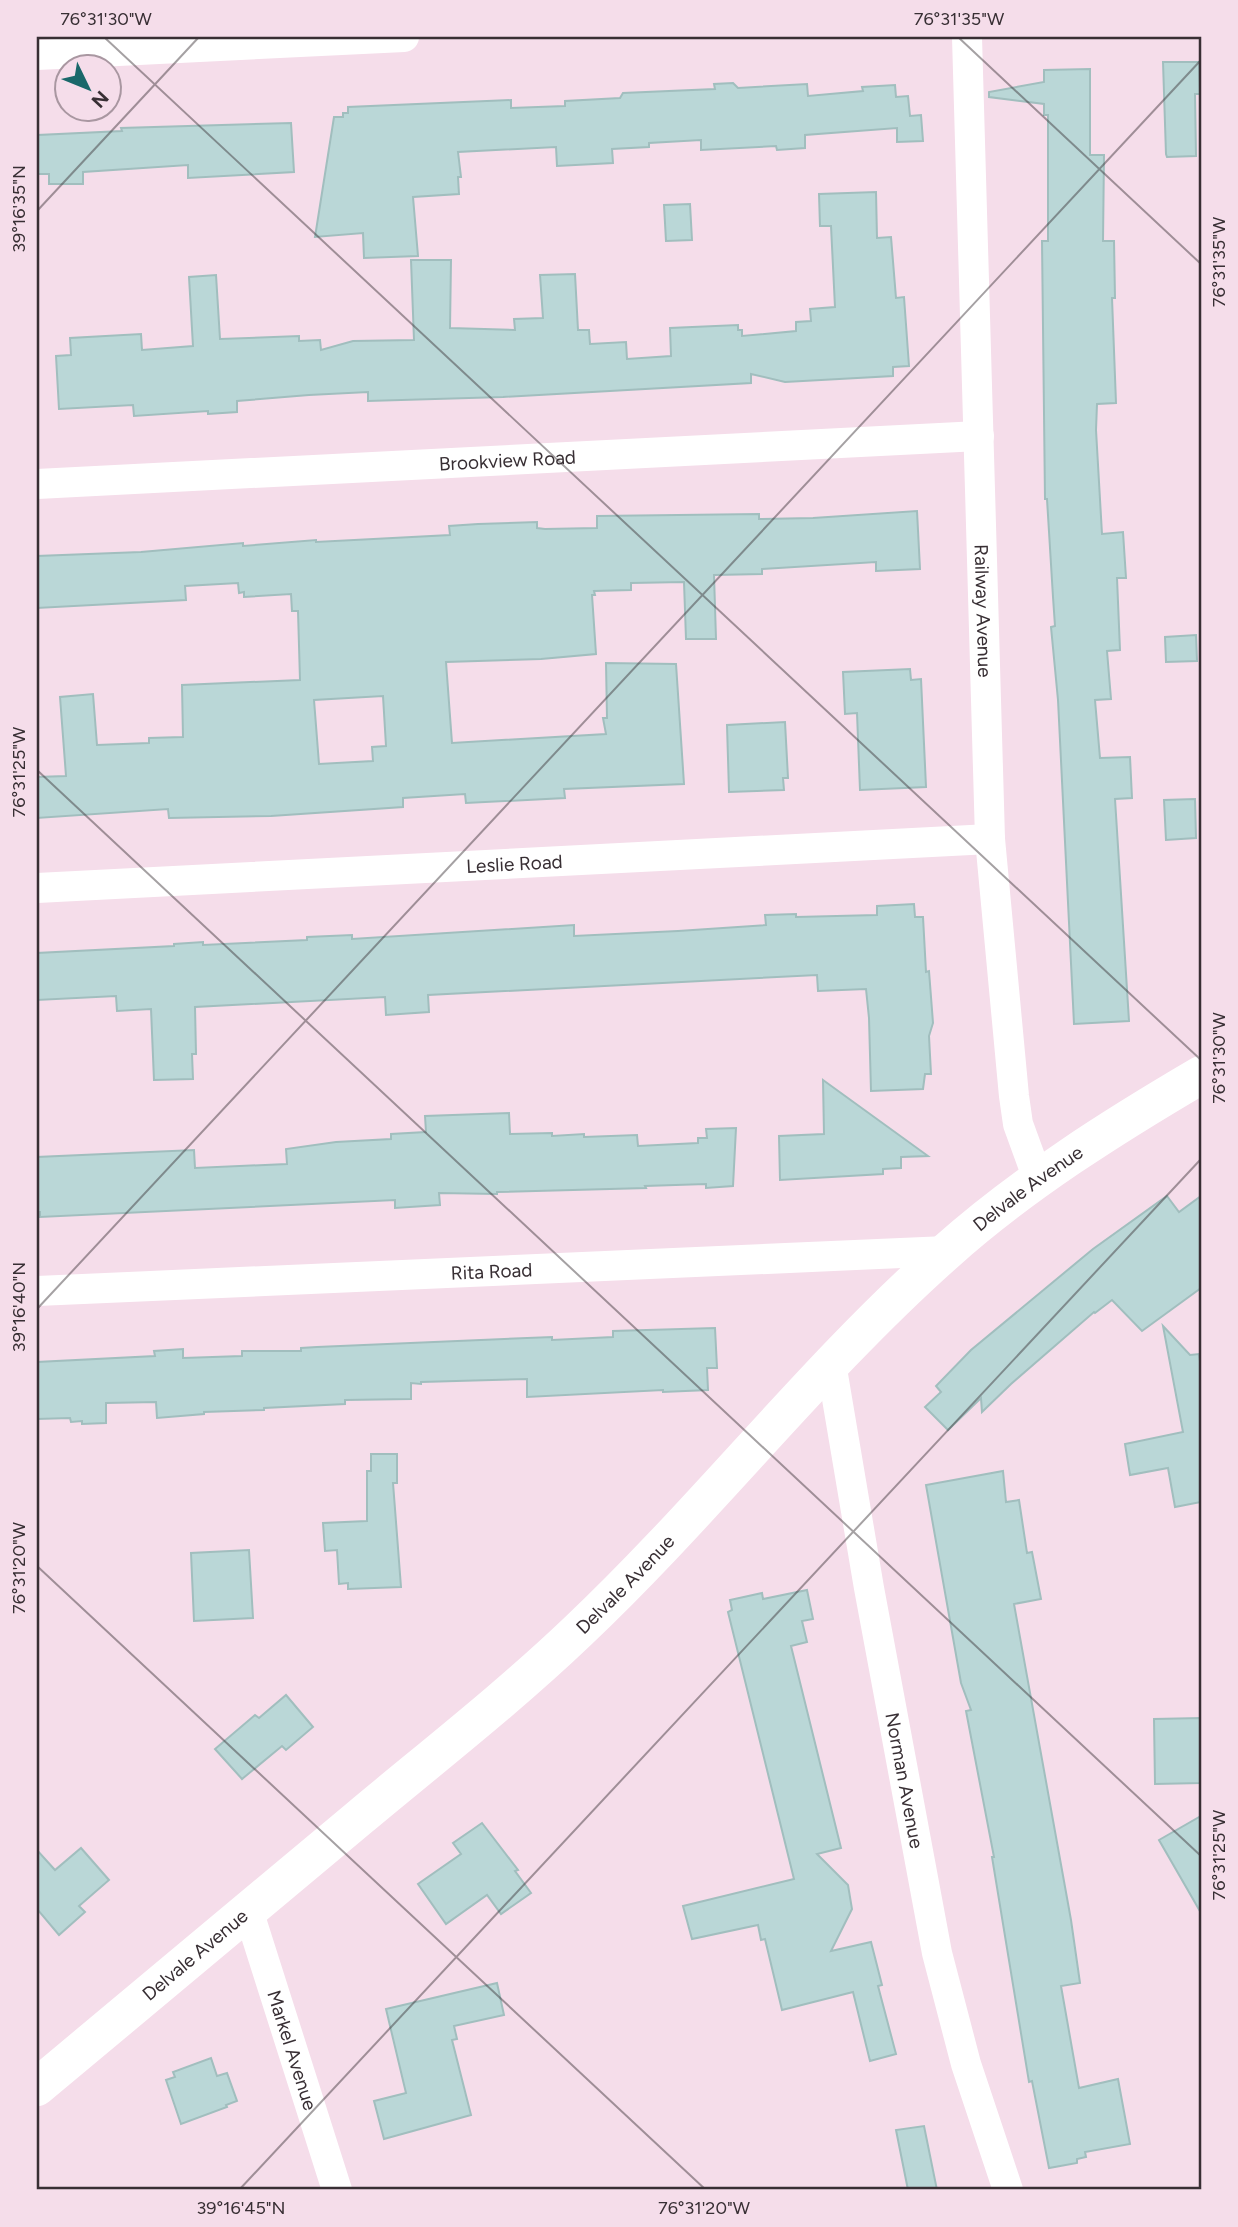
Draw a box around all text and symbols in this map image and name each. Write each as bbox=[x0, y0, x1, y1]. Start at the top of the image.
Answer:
text: 76°31'30"W bbox=[60, 8, 153, 30]
text: 76°31'35"W bbox=[914, 8, 1005, 30]
north arrow bbox=[52, 52, 122, 122]
text: N bbox=[87, 86, 113, 112]
text: 39°16'35"N bbox=[8, 165, 30, 253]
text: 76°31'35"W bbox=[1208, 216, 1230, 307]
street label: Brookview Road bbox=[438, 446, 576, 476]
street label: Railway Avenue bbox=[970, 544, 996, 678]
text: 76°31'25"W bbox=[8, 726, 30, 817]
street label: Leslie Road bbox=[466, 850, 563, 878]
text: 76°31'30"W bbox=[1208, 1011, 1230, 1104]
street label: Delvale Avenue bbox=[968, 1140, 1087, 1236]
street label: Rita Road bbox=[450, 1258, 533, 1285]
text: 39°16'40"N bbox=[8, 1262, 30, 1352]
text: 76°31'20"W bbox=[8, 1521, 30, 1614]
street label: Delvale Avenue bbox=[571, 1530, 679, 1639]
street label: Norman Avenue bbox=[880, 1711, 928, 1850]
text: 76°31'25"W bbox=[1208, 1809, 1230, 1900]
street label: Delvale Avenue bbox=[138, 1904, 253, 2006]
street label: Markel Avenue bbox=[262, 1987, 322, 2113]
text: 39°16'45"N bbox=[196, 2197, 286, 2219]
text: 76°31'20"W bbox=[658, 2197, 751, 2219]

